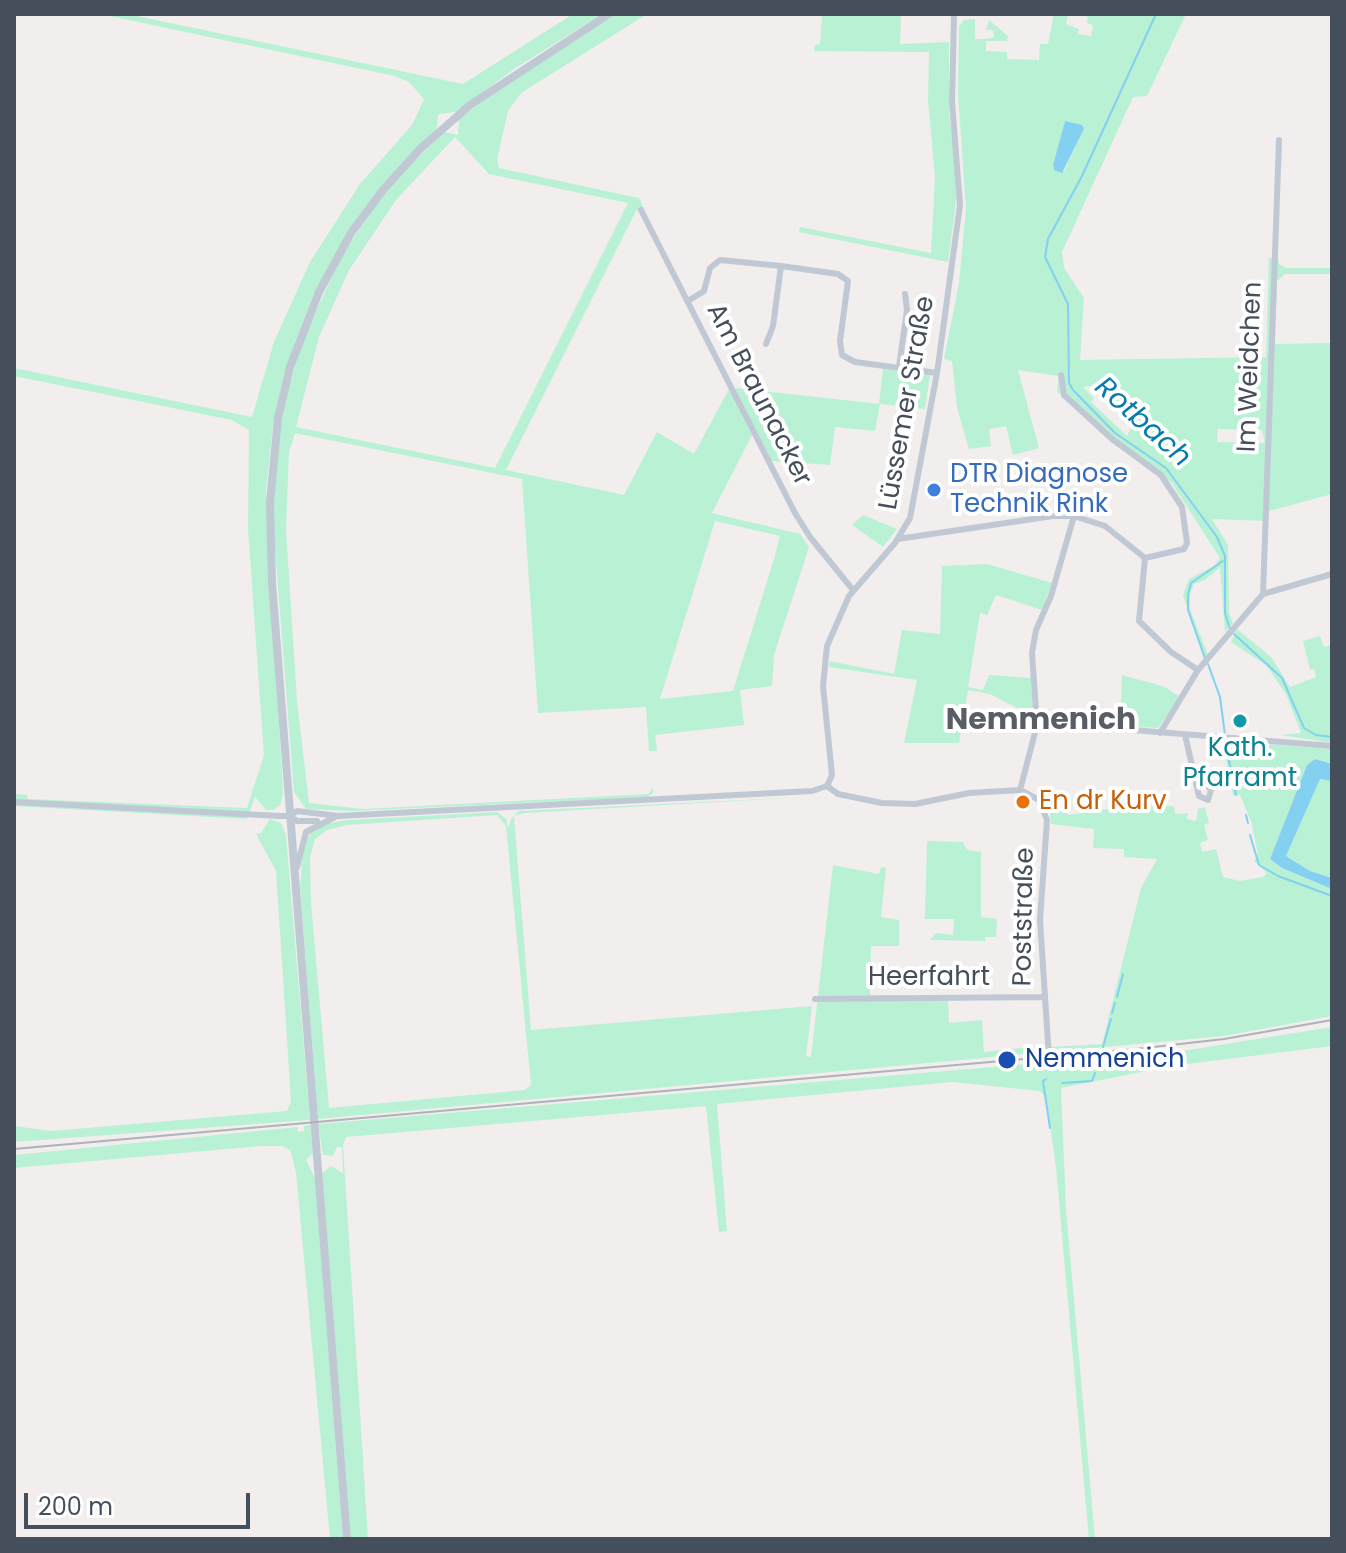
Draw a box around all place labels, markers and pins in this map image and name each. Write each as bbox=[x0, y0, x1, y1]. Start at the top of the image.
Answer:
place label: DTR Diagnose Technik Rink bbox=[950, 459, 1128, 520]
marker: DTR Diagnose Technik Rink bbox=[925, 481, 943, 499]
marker: Kath. Pfarramt bbox=[1231, 712, 1249, 730]
place label: Kath. Pfarramt bbox=[1183, 733, 1297, 794]
place label: En dr Kurv bbox=[1039, 786, 1167, 818]
marker: En dr Kurv bbox=[1014, 793, 1032, 811]
place label: Nemmenich bbox=[1025, 1044, 1185, 1076]
marker: Nemmenich bbox=[996, 1049, 1018, 1071]

